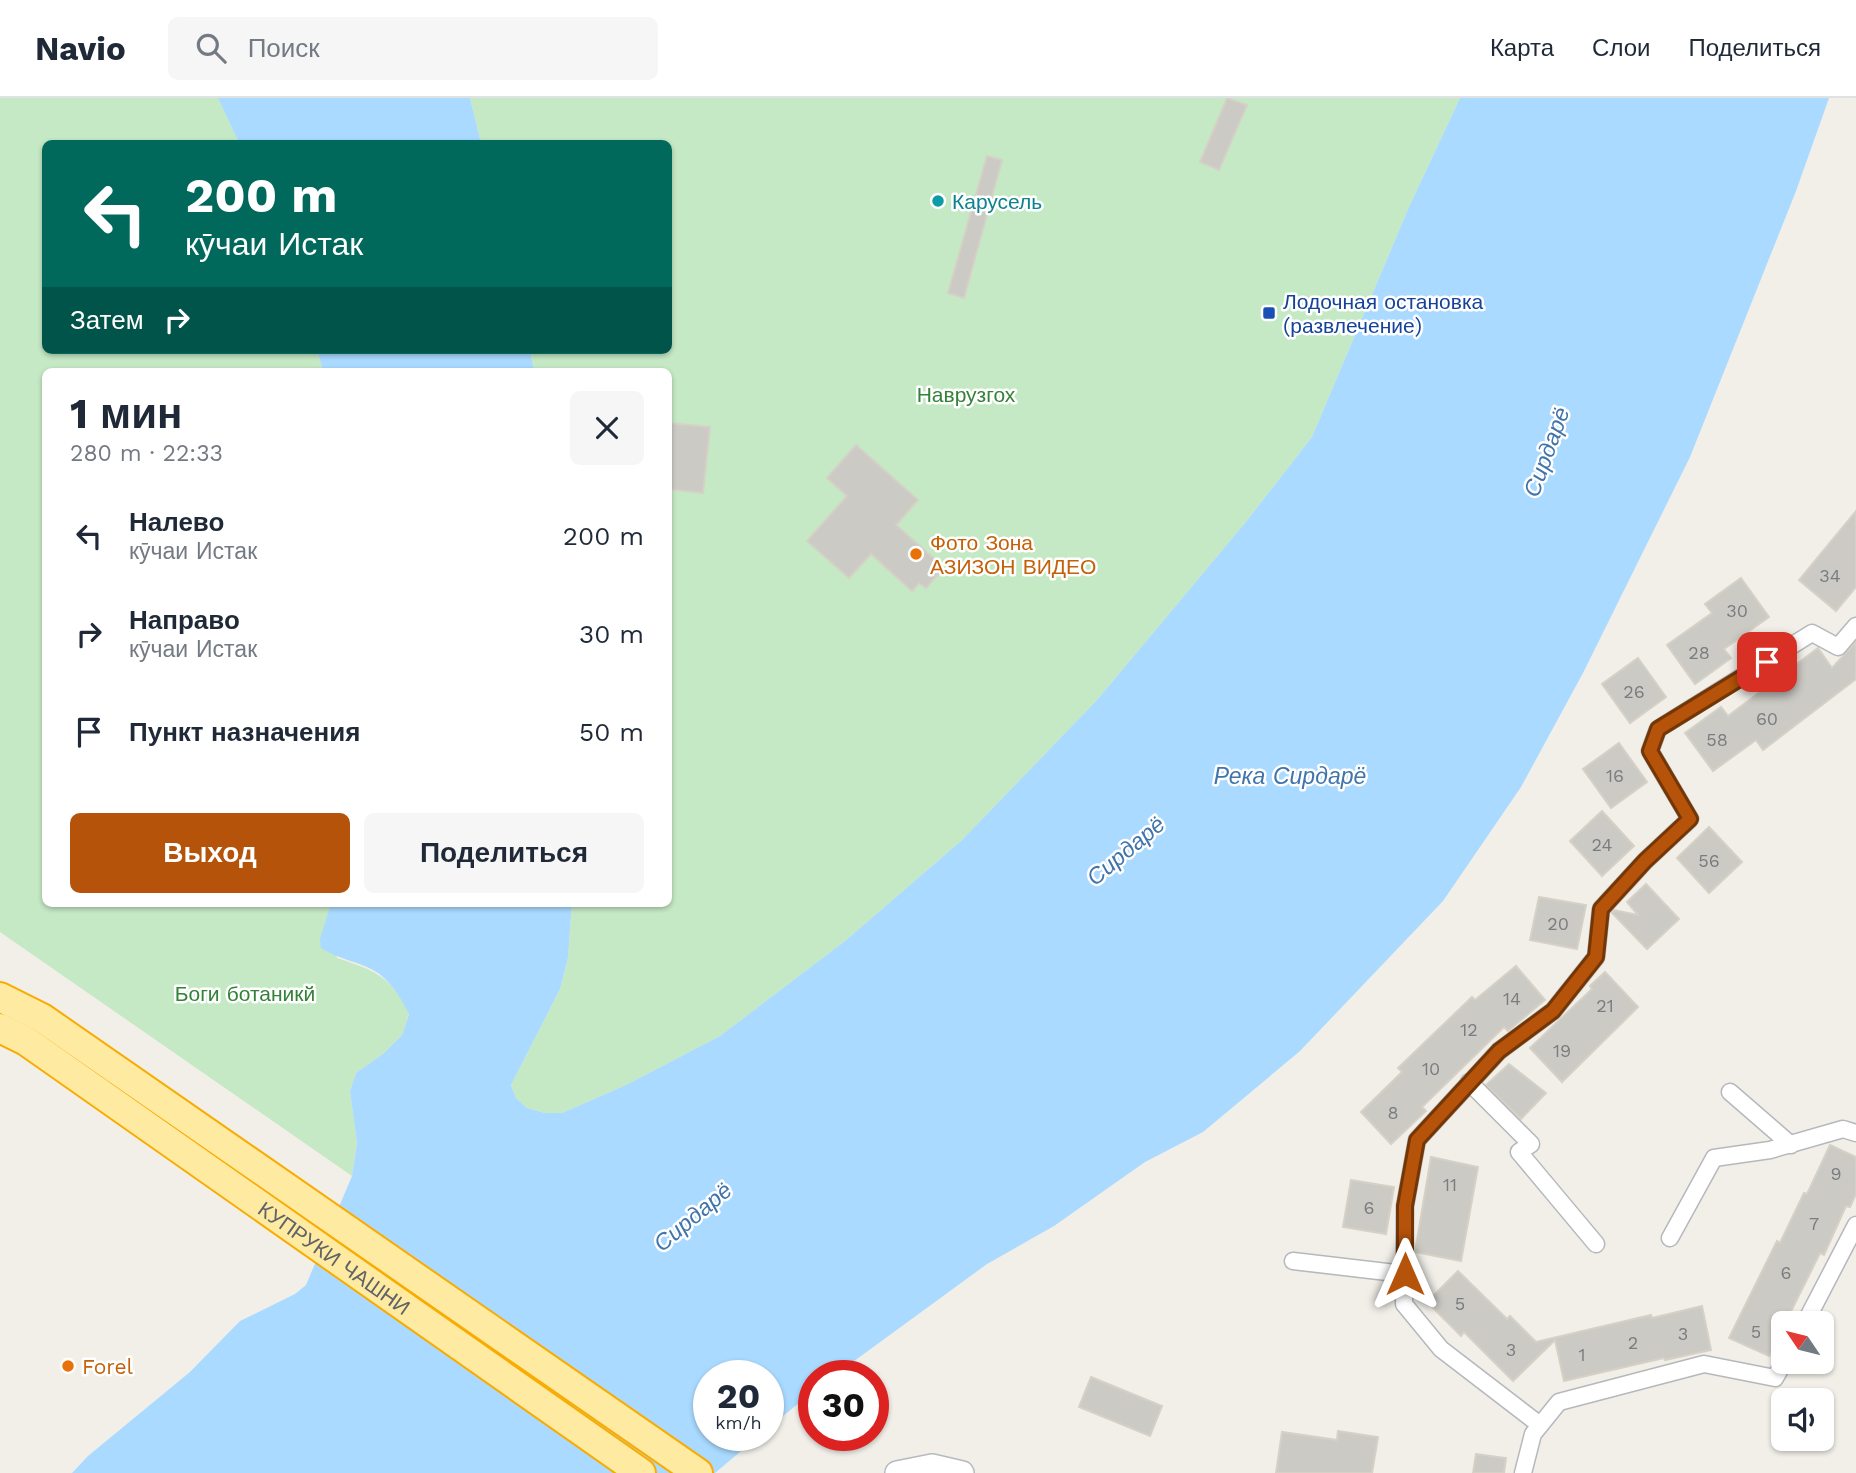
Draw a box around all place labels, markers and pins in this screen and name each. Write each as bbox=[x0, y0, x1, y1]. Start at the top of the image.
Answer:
place label: Карусель bbox=[952, 189, 1042, 214]
marker: Карусель bbox=[930, 193, 946, 209]
place label: Лодочная остановка (развлечение) bbox=[1283, 289, 1484, 338]
marker: Лодочная остановка (развлечение) bbox=[1261, 305, 1277, 321]
place label: Фото Зона АЗИЗОН ВИДЕО bbox=[930, 530, 1096, 579]
marker: Фото Зона АЗИЗОН ВИДЕО bbox=[908, 546, 924, 562]
pin bbox=[1737, 632, 1797, 692]
place label: Forel bbox=[82, 1354, 134, 1379]
marker: Forel bbox=[60, 1358, 76, 1374]

